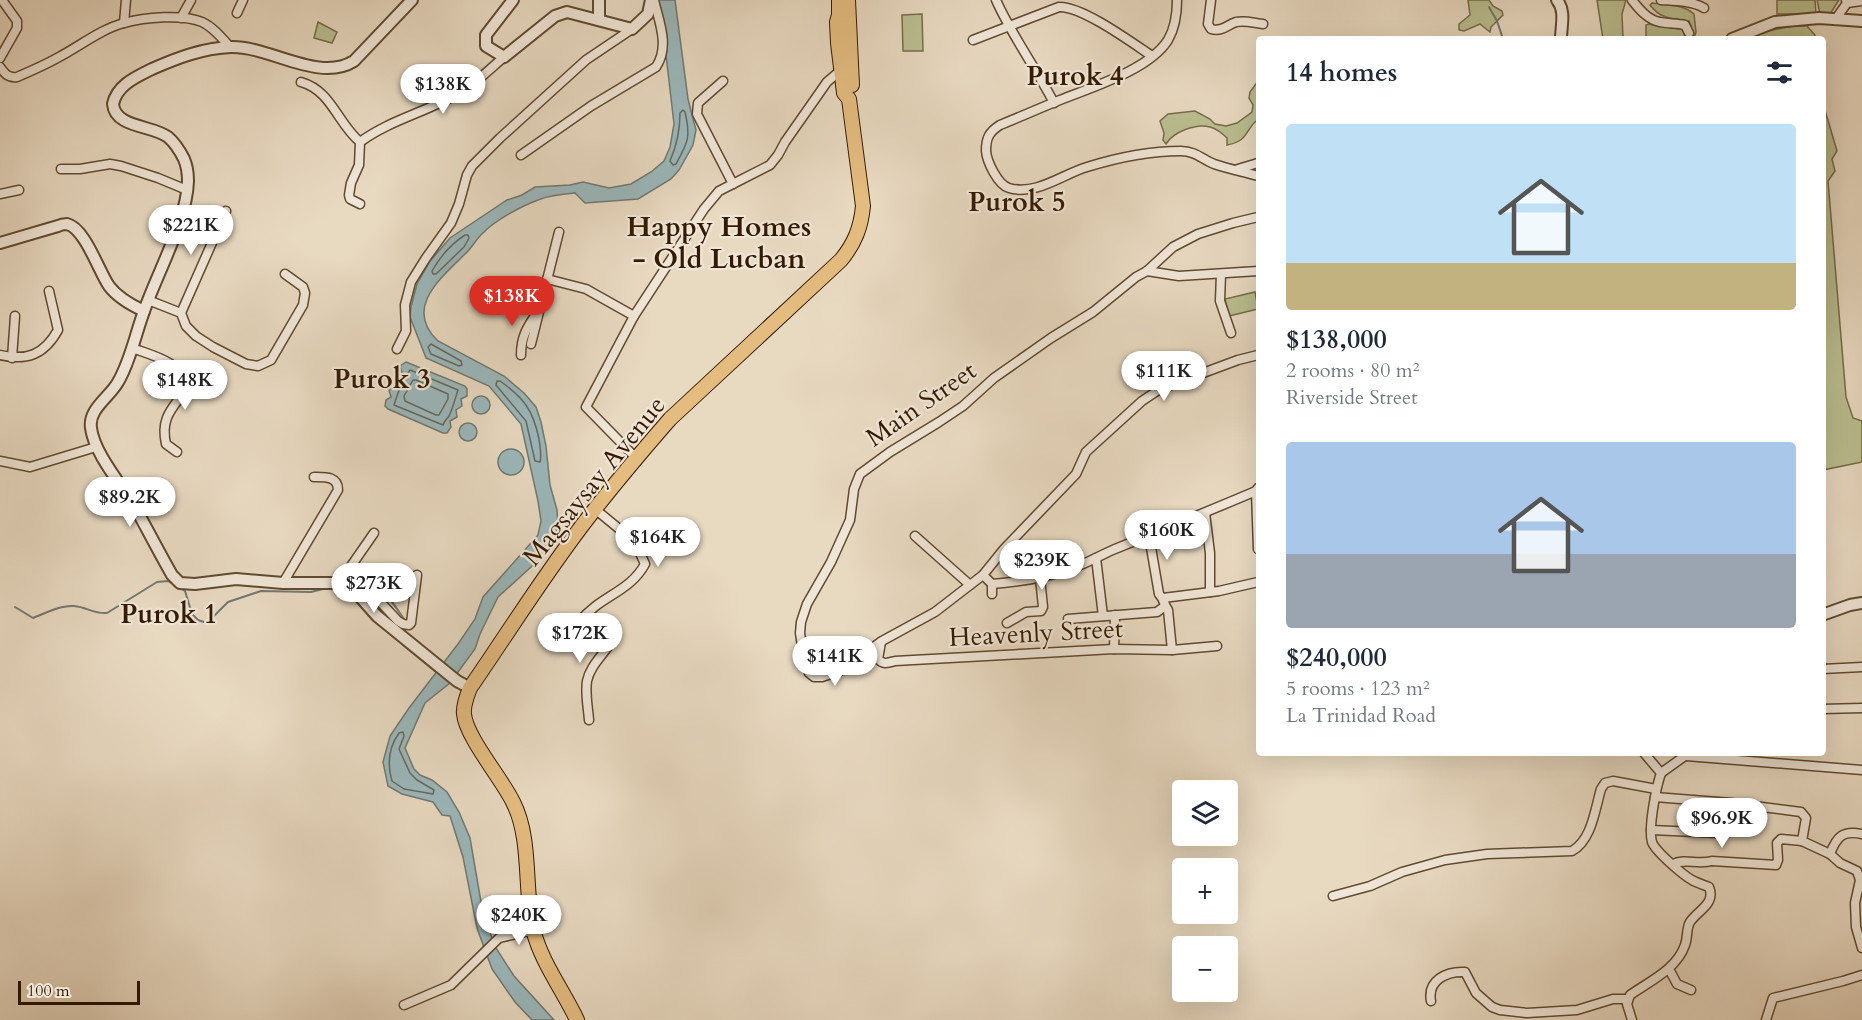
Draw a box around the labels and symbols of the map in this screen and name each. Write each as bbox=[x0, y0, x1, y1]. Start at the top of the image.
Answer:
district label: Purok 4 bbox=[1026, 58, 1124, 95]
pin: $138K bbox=[401, 64, 485, 115]
district label: Purok 5 bbox=[968, 184, 1066, 221]
pin: $221K bbox=[149, 205, 233, 256]
district label: Happy Homes - Old Lucban bbox=[627, 208, 811, 278]
pin: $138K bbox=[470, 276, 554, 327]
pin: $111K bbox=[1122, 351, 1206, 402]
street label: Main Street bbox=[859, 353, 983, 455]
pin: $148K bbox=[143, 360, 227, 411]
district label: Purok 3 bbox=[333, 361, 431, 398]
street label: Magsaysay Avenue bbox=[515, 389, 673, 573]
pin: $89.2K bbox=[81, 477, 179, 528]
pin: $160K bbox=[1125, 510, 1209, 561]
pin: $164K bbox=[616, 517, 700, 568]
pin: $239K bbox=[1000, 540, 1084, 591]
pin: $273K bbox=[332, 563, 416, 614]
district label: Purok 1 bbox=[120, 596, 218, 633]
street label: Heavenly Street bbox=[948, 611, 1124, 655]
pin: $172K bbox=[538, 613, 622, 664]
pin: $141K bbox=[793, 636, 877, 687]
pin: $96.9K bbox=[1673, 798, 1771, 849]
pin: $240K bbox=[477, 895, 561, 946]
scale bar bbox=[18, 978, 140, 1006]

